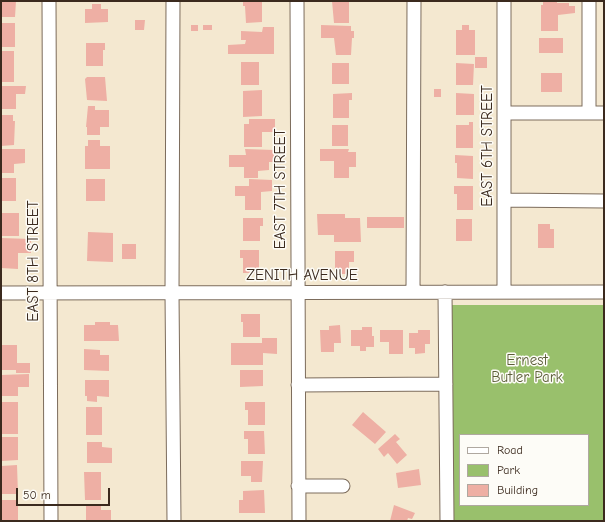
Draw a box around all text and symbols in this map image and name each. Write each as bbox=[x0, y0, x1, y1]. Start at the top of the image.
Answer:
street label: EAST 6TH STREET bbox=[479, 85, 497, 207]
street label: EAST 7TH STREET bbox=[272, 129, 290, 249]
street label: EAST 8TH STREET bbox=[25, 200, 43, 322]
street label: ZENITH AVENUE bbox=[246, 267, 358, 285]
park label: Ernest Butler Park bbox=[491, 352, 563, 387]
legend bbox=[459, 434, 589, 506]
text: Road bbox=[497, 443, 523, 457]
text: Park bbox=[497, 463, 520, 477]
scale bar bbox=[18, 480, 112, 506]
text: Building bbox=[497, 483, 538, 497]
text: 50 m bbox=[23, 488, 51, 502]

